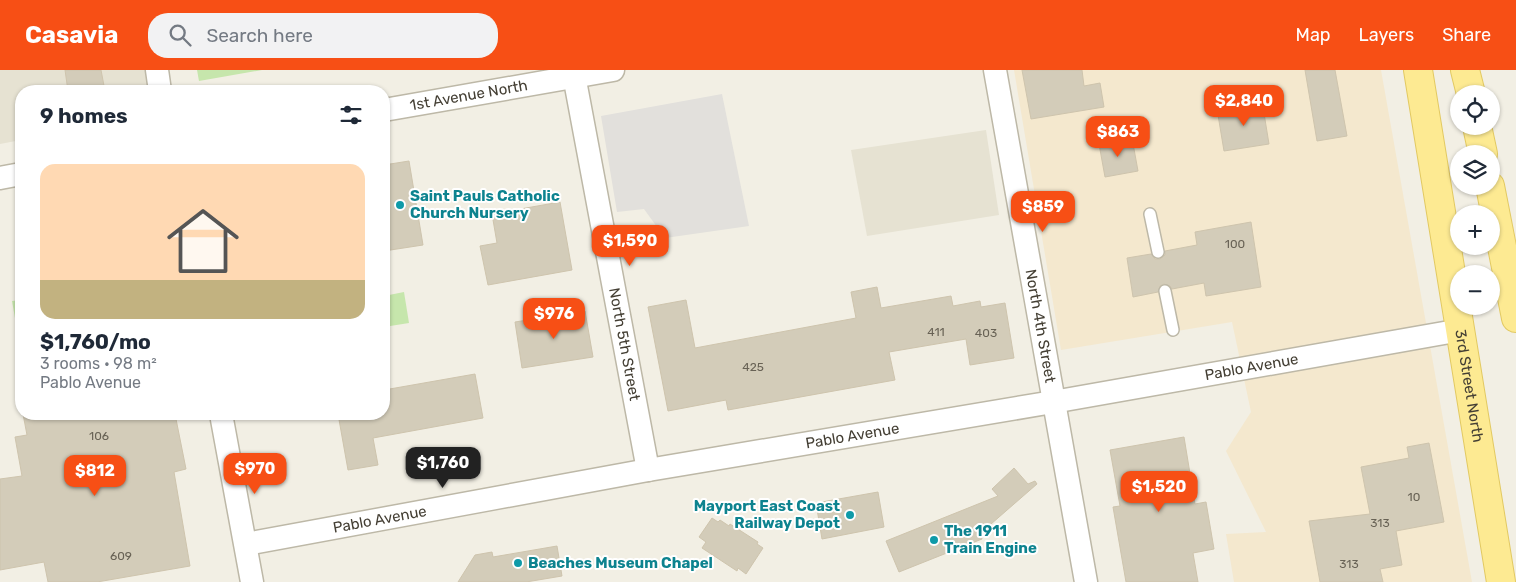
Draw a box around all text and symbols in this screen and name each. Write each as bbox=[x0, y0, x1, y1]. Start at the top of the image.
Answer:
search box bbox=[148, 13, 498, 58]
text: Casavia bbox=[25, 21, 118, 49]
icon: search bbox=[166, 21, 194, 49]
text: Search here bbox=[206, 24, 313, 47]
text: Map bbox=[1296, 24, 1331, 46]
text: Layers bbox=[1359, 24, 1414, 46]
text: Share bbox=[1442, 24, 1491, 46]
street label: 1st Avenue North bbox=[408, 76, 529, 114]
pin: $2,840 bbox=[1203, 85, 1285, 127]
map controls bbox=[1450, 85, 1500, 315]
button: locate bbox=[1450, 85, 1500, 135]
text: $2,840 bbox=[1215, 91, 1273, 110]
icon: filters bbox=[337, 101, 365, 129]
text: 9 homes bbox=[40, 103, 128, 128]
pin: $863 bbox=[1088, 116, 1148, 158]
text: $863 bbox=[1097, 122, 1139, 141]
button: layers bbox=[1450, 145, 1500, 195]
place label: Saint Pauls Catholic Church Nursery bbox=[410, 187, 560, 222]
pin: $859 bbox=[1013, 190, 1073, 233]
icon: home bbox=[158, 196, 248, 286]
text: $859 bbox=[1022, 197, 1064, 216]
marker: Saint Pauls Catholic Church Nursery bbox=[394, 199, 406, 211]
button: + bbox=[1450, 205, 1500, 255]
pin: $1,590 bbox=[589, 224, 671, 267]
text: $1,590 bbox=[603, 231, 657, 250]
house number: 100 bbox=[1225, 237, 1245, 251]
button: − bbox=[1450, 265, 1500, 315]
street label: North 4th Street bbox=[1022, 268, 1059, 384]
street label: North 5th Street bbox=[605, 286, 644, 402]
pin: $976 bbox=[524, 298, 584, 340]
text: $976 bbox=[534, 304, 574, 323]
house number: 411 bbox=[927, 325, 945, 339]
house number: 403 bbox=[975, 326, 997, 340]
street label: 3rd Street North bbox=[1451, 328, 1487, 444]
text: $1,760/mo bbox=[40, 329, 151, 354]
street label: Pablo Avenue bbox=[1203, 350, 1300, 384]
text: 3 rooms · 98 m² bbox=[40, 354, 157, 373]
house number: 425 bbox=[742, 360, 764, 374]
text: Pablo Avenue bbox=[40, 373, 141, 392]
street label: Pablo Avenue bbox=[804, 419, 901, 452]
house number: 106 bbox=[89, 429, 109, 443]
pin: $1,760 bbox=[402, 446, 484, 489]
pin: $970 bbox=[225, 452, 285, 495]
text: $1,760 bbox=[417, 453, 469, 472]
pin: $812 bbox=[65, 454, 125, 497]
text: $970 bbox=[235, 459, 276, 478]
text: $812 bbox=[75, 461, 115, 480]
pin: $1,520 bbox=[1118, 470, 1200, 513]
text: $1,520 bbox=[1132, 477, 1186, 496]
house number: 10 bbox=[1408, 490, 1420, 504]
place label: Mayport East Coast Railway Depot bbox=[694, 497, 840, 532]
street label: Pablo Avenue bbox=[331, 502, 428, 537]
marker: Mayport East Coast Railway Depot bbox=[844, 509, 856, 521]
house number: 313 bbox=[1370, 516, 1390, 530]
place label: The 1911 Train Engine bbox=[944, 522, 1037, 557]
marker: The 1911 Train Engine bbox=[928, 534, 940, 546]
house number: 609 bbox=[110, 549, 132, 563]
place label: Beaches Museum Chapel bbox=[528, 554, 713, 572]
marker: Beaches Museum Chapel bbox=[512, 557, 524, 569]
house number: 313 bbox=[1339, 557, 1359, 571]

